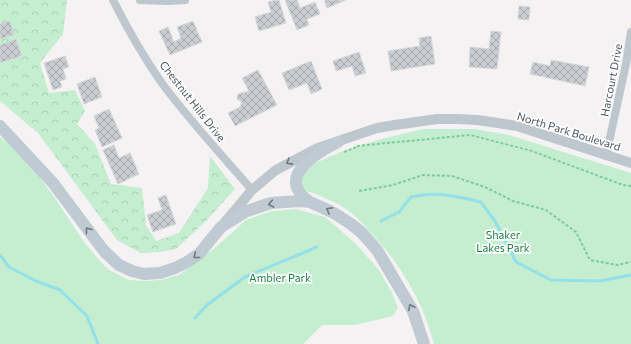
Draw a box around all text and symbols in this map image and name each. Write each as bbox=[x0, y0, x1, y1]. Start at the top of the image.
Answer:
street label: Harcourt Drive bbox=[598, 42, 624, 118]
street label: Chestnut Hills Drive bbox=[158, 58, 229, 144]
street label: North Park Boulevard bbox=[516, 109, 622, 153]
one-way arrow bbox=[286, 158, 293, 165]
one-way arrow bbox=[268, 199, 274, 208]
one-way arrow bbox=[325, 208, 333, 215]
one-way arrow bbox=[86, 227, 93, 234]
park label: Shaker Lakes Park bbox=[476, 228, 530, 254]
one-way arrow bbox=[193, 251, 200, 258]
park label: Ambler Park bbox=[249, 271, 311, 284]
one-way arrow bbox=[408, 304, 416, 312]

